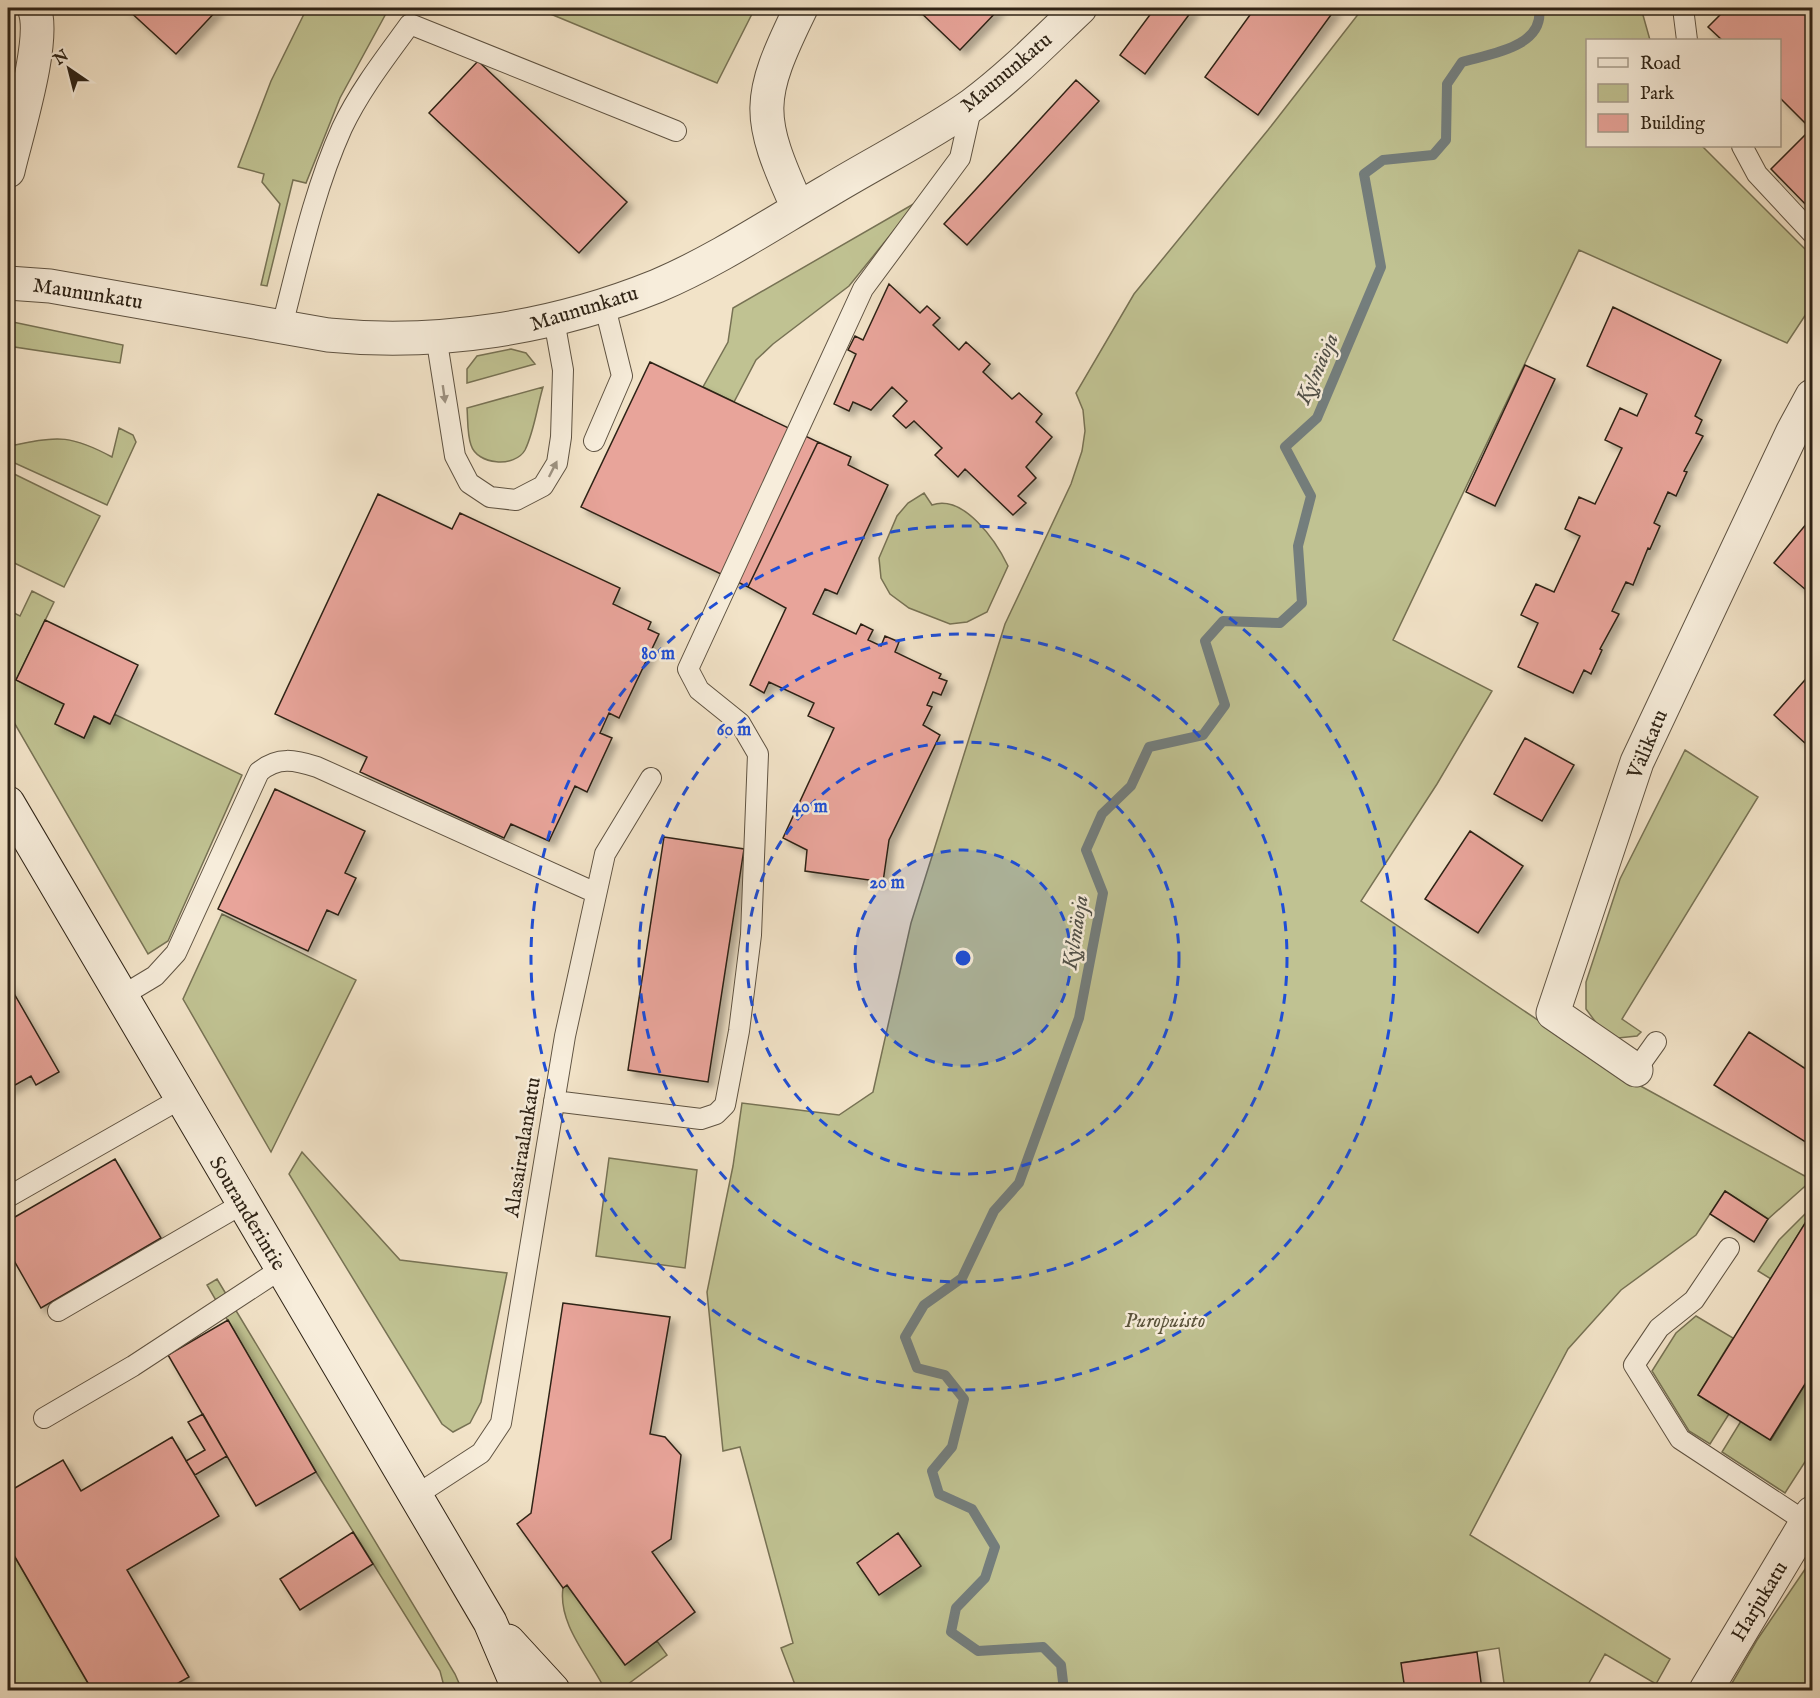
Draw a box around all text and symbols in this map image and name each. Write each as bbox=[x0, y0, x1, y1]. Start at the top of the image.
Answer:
street label: Maununkatu bbox=[956, 27, 1058, 119]
north arrow bbox=[39, 39, 99, 99]
legend bbox=[1586, 39, 1781, 147]
text: N bbox=[49, 46, 73, 71]
text: Road bbox=[1640, 53, 1681, 76]
text: Park bbox=[1640, 83, 1675, 106]
text: Building bbox=[1640, 113, 1705, 136]
street label: Maununkatu bbox=[31, 272, 145, 317]
street label: Maununkatu bbox=[527, 280, 642, 339]
water label: Kylmäoja bbox=[1289, 329, 1346, 410]
one-way arrow bbox=[440, 385, 449, 404]
one-way arrow bbox=[548, 460, 557, 477]
text: 80 m bbox=[641, 643, 675, 666]
street label: Välikatu bbox=[1621, 706, 1675, 784]
text: 60 m bbox=[717, 719, 751, 742]
text: 40 m bbox=[792, 796, 828, 819]
text: 20 m bbox=[869, 872, 905, 895]
water label: Kylmäoja bbox=[1056, 893, 1096, 972]
centre of rings bbox=[953, 948, 973, 968]
street label: Alasairaalankatu bbox=[499, 1075, 548, 1220]
street label: Souranderintie bbox=[202, 1152, 292, 1276]
park label: Puropuisto bbox=[1125, 1308, 1205, 1335]
street label: Harjukatu bbox=[1726, 1557, 1795, 1647]

